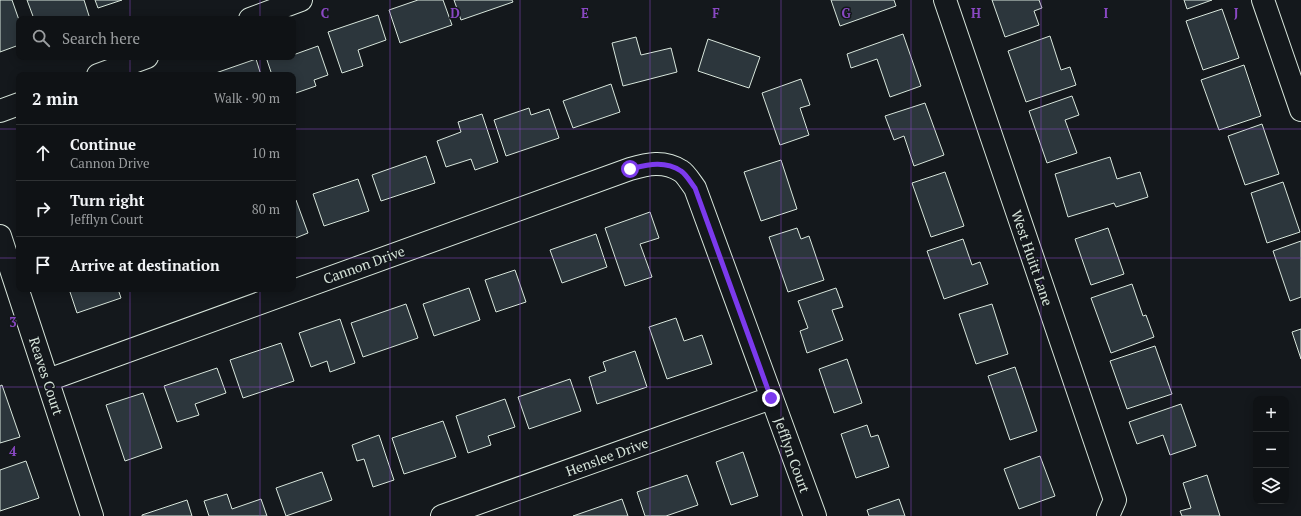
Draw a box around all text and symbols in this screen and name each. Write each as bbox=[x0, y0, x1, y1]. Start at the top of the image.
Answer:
text: C bbox=[321, 4, 329, 22]
text: D bbox=[450, 4, 460, 22]
text: E bbox=[581, 4, 589, 22]
text: F bbox=[712, 4, 720, 22]
text: G bbox=[841, 4, 851, 22]
text: H bbox=[971, 4, 981, 22]
text: I bbox=[1104, 4, 1109, 22]
text: J bbox=[1234, 4, 1239, 22]
search box bbox=[16, 16, 296, 60]
icon: search bbox=[30, 27, 52, 49]
text: Search here bbox=[62, 28, 140, 48]
text: 2 min bbox=[32, 87, 79, 110]
text: Walk · 90 m bbox=[214, 89, 280, 107]
text: Continue bbox=[70, 134, 136, 154]
icon: ahead bbox=[32, 142, 54, 164]
text: 10 m bbox=[252, 144, 280, 162]
text: Cannon Drive bbox=[70, 154, 149, 172]
route start bbox=[621, 160, 639, 178]
text: Turn right bbox=[70, 190, 145, 210]
icon: right bbox=[32, 198, 54, 220]
text: 80 m bbox=[252, 200, 280, 218]
street label: West Huitt Lane bbox=[1007, 207, 1058, 308]
text: Jefflyn Court bbox=[70, 210, 143, 228]
street label: Cannon Drive bbox=[320, 241, 407, 288]
icon: arrive bbox=[32, 254, 54, 276]
text: Arrive at destination bbox=[70, 255, 220, 275]
text: 3 bbox=[9, 313, 17, 331]
street label: Reaves Court bbox=[25, 334, 68, 418]
route end bbox=[762, 389, 780, 407]
map controls bbox=[1253, 396, 1289, 504]
button: + bbox=[1253, 396, 1289, 432]
street label: Jefflyn Court bbox=[770, 414, 815, 496]
button: − bbox=[1253, 432, 1289, 468]
street label: Henslee Drive bbox=[563, 433, 651, 480]
text: 4 bbox=[9, 442, 17, 460]
button: layers bbox=[1253, 468, 1289, 504]

